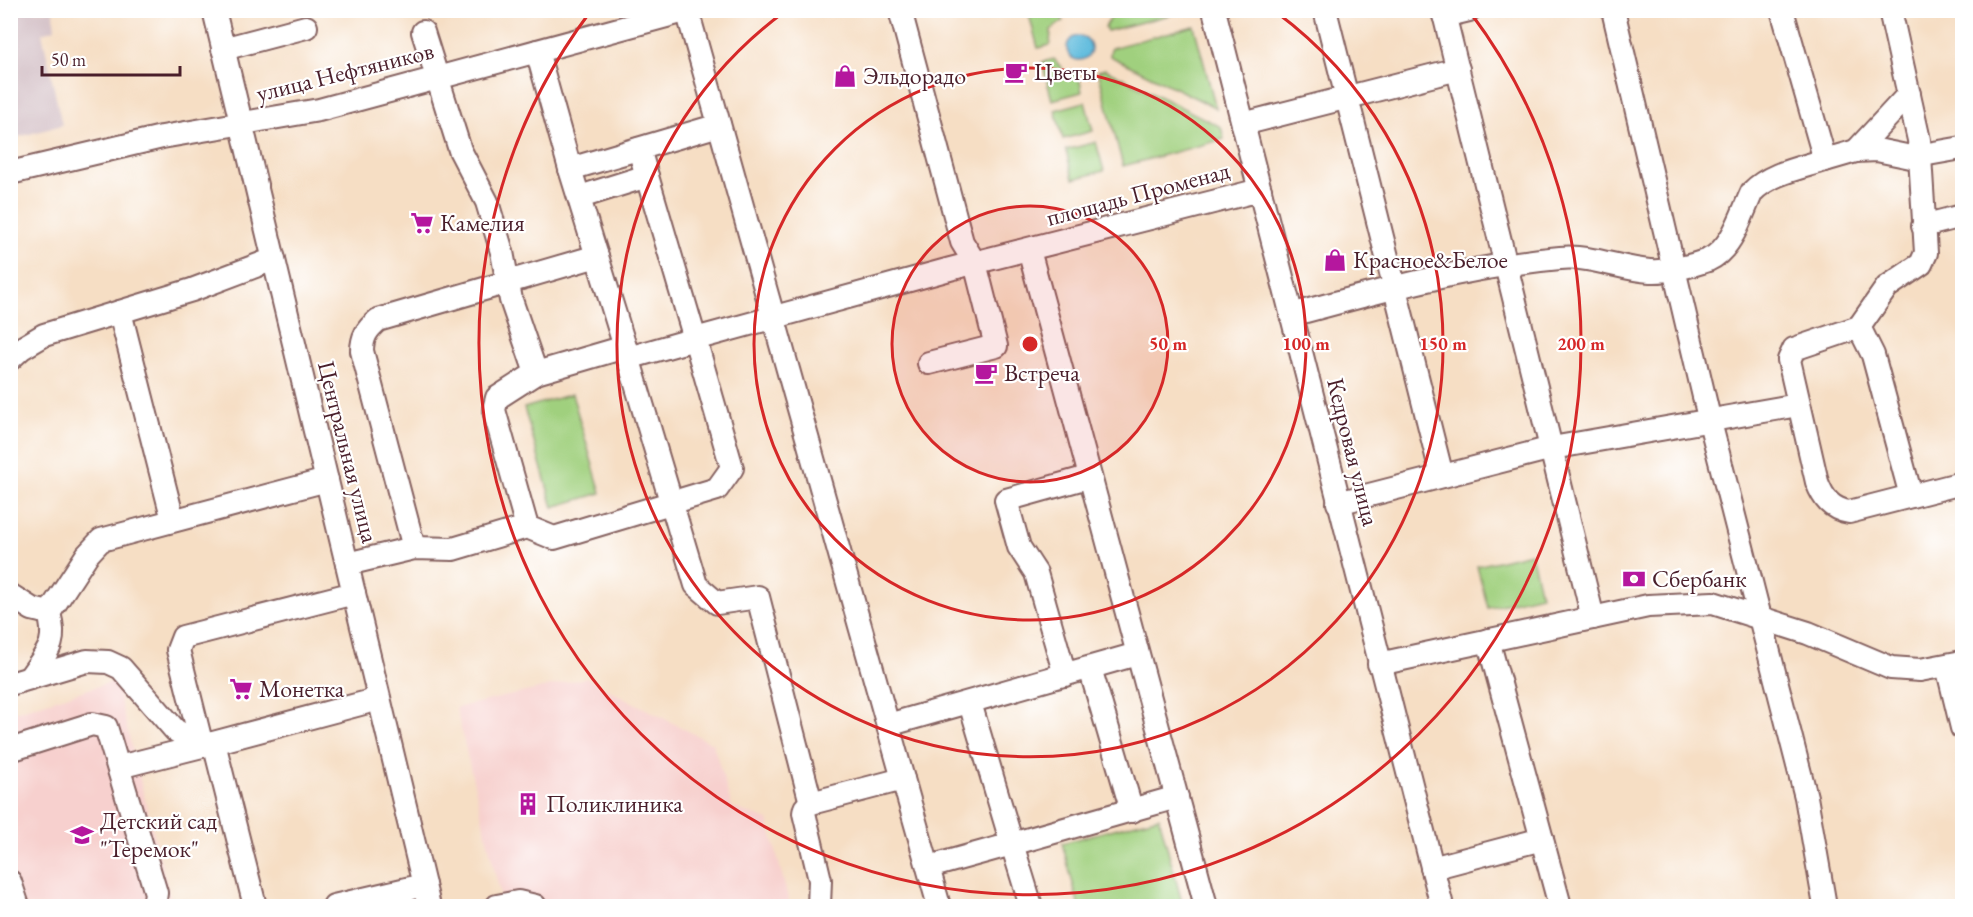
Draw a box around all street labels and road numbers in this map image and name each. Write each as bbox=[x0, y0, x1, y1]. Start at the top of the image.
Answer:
street label: улица Нефтяников bbox=[253, 35, 437, 109]
street label: площадь Променад bbox=[1043, 154, 1233, 233]
street label: Центральная улица bbox=[311, 358, 386, 546]
street label: Кедровая улица bbox=[1320, 375, 1387, 529]

